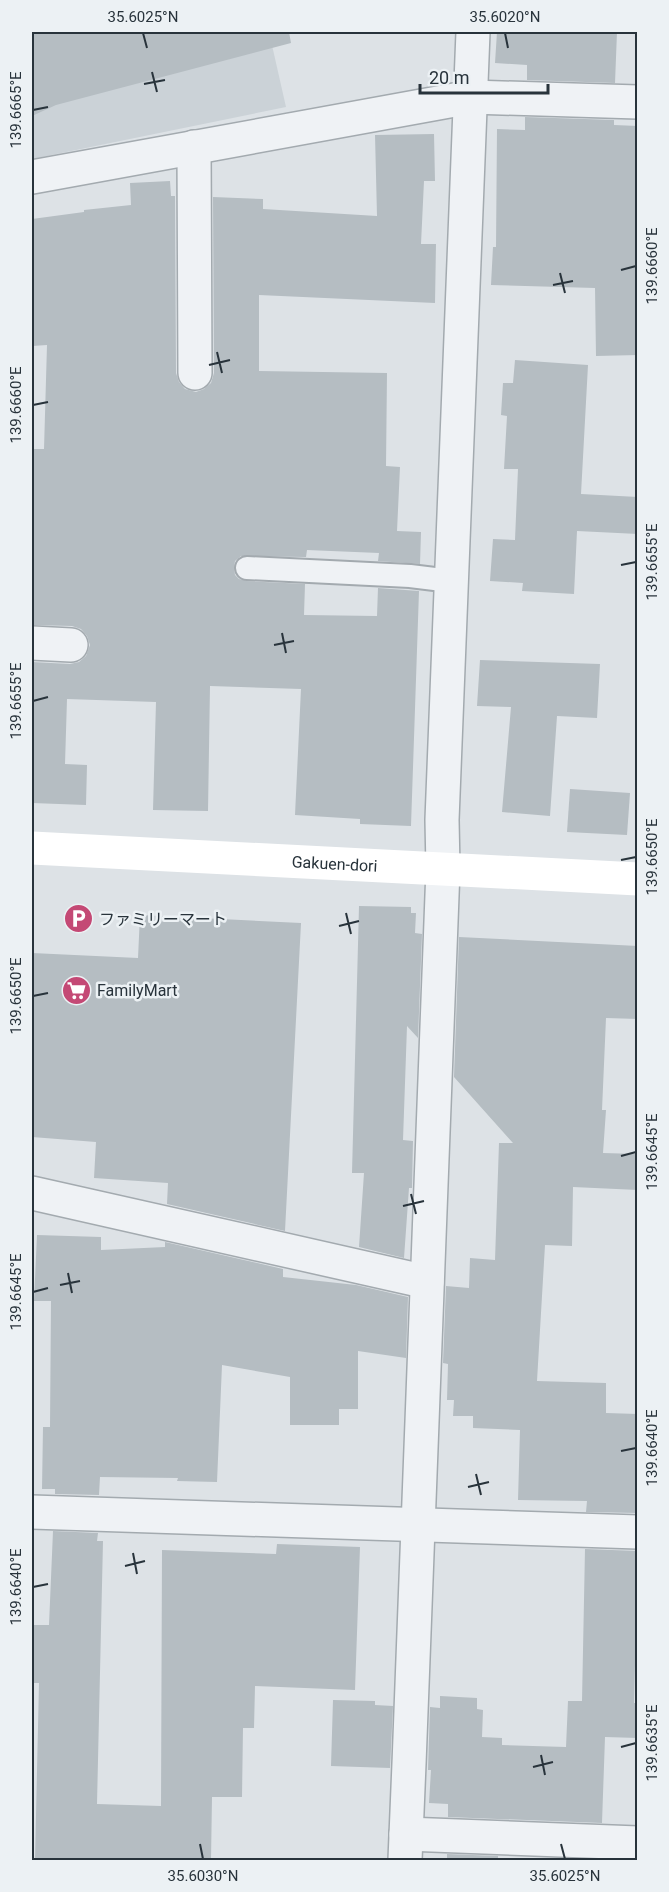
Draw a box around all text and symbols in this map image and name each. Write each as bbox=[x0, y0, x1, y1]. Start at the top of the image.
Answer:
text: 35.6025°N bbox=[108, 8, 178, 26]
text: 35.6020°N bbox=[470, 8, 540, 26]
scale bar bbox=[420, 57, 548, 95]
text: 20 m bbox=[429, 67, 469, 88]
text: 139.6665°E bbox=[7, 71, 25, 149]
text: 139.6660°E bbox=[643, 227, 661, 305]
text: 139.6660°E bbox=[7, 366, 25, 444]
text: 139.6655°E bbox=[643, 523, 661, 601]
text: 139.6655°E bbox=[7, 662, 25, 740]
text: 139.6650°E bbox=[643, 818, 661, 896]
street label: Gakuen-dori bbox=[291, 852, 378, 876]
parking icon: ファミリーマート bbox=[62, 903, 94, 935]
place label: ファミリーマート bbox=[99, 910, 227, 929]
text: 139.6650°E bbox=[7, 957, 25, 1035]
supermarket icon: FamilyMart bbox=[60, 974, 92, 1006]
place label: FamilyMart bbox=[97, 981, 177, 1000]
text: 139.6645°E bbox=[643, 1113, 661, 1191]
text: 139.6645°E bbox=[7, 1253, 25, 1331]
text: 139.6640°E bbox=[643, 1409, 661, 1487]
text: 139.6640°E bbox=[7, 1548, 25, 1626]
text: 139.6635°E bbox=[643, 1704, 661, 1782]
text: 35.6030°N bbox=[168, 1867, 238, 1885]
text: 35.6025°N bbox=[530, 1867, 600, 1885]

